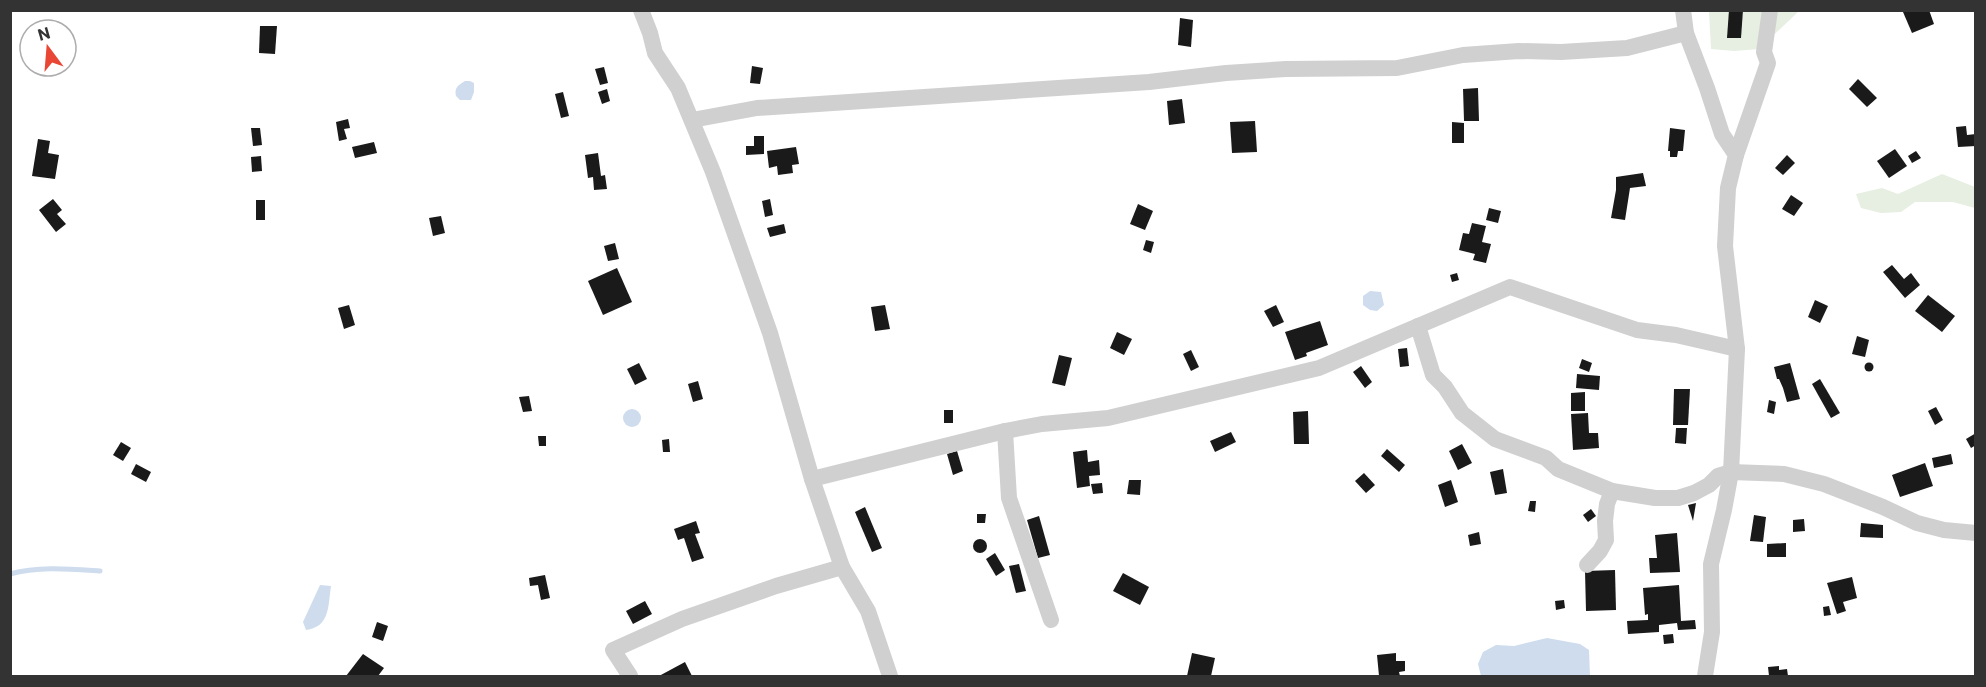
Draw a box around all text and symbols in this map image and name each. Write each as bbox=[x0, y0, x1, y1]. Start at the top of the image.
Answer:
north arrow bbox=[18, 18, 78, 78]
text: N bbox=[35, 22, 52, 44]

